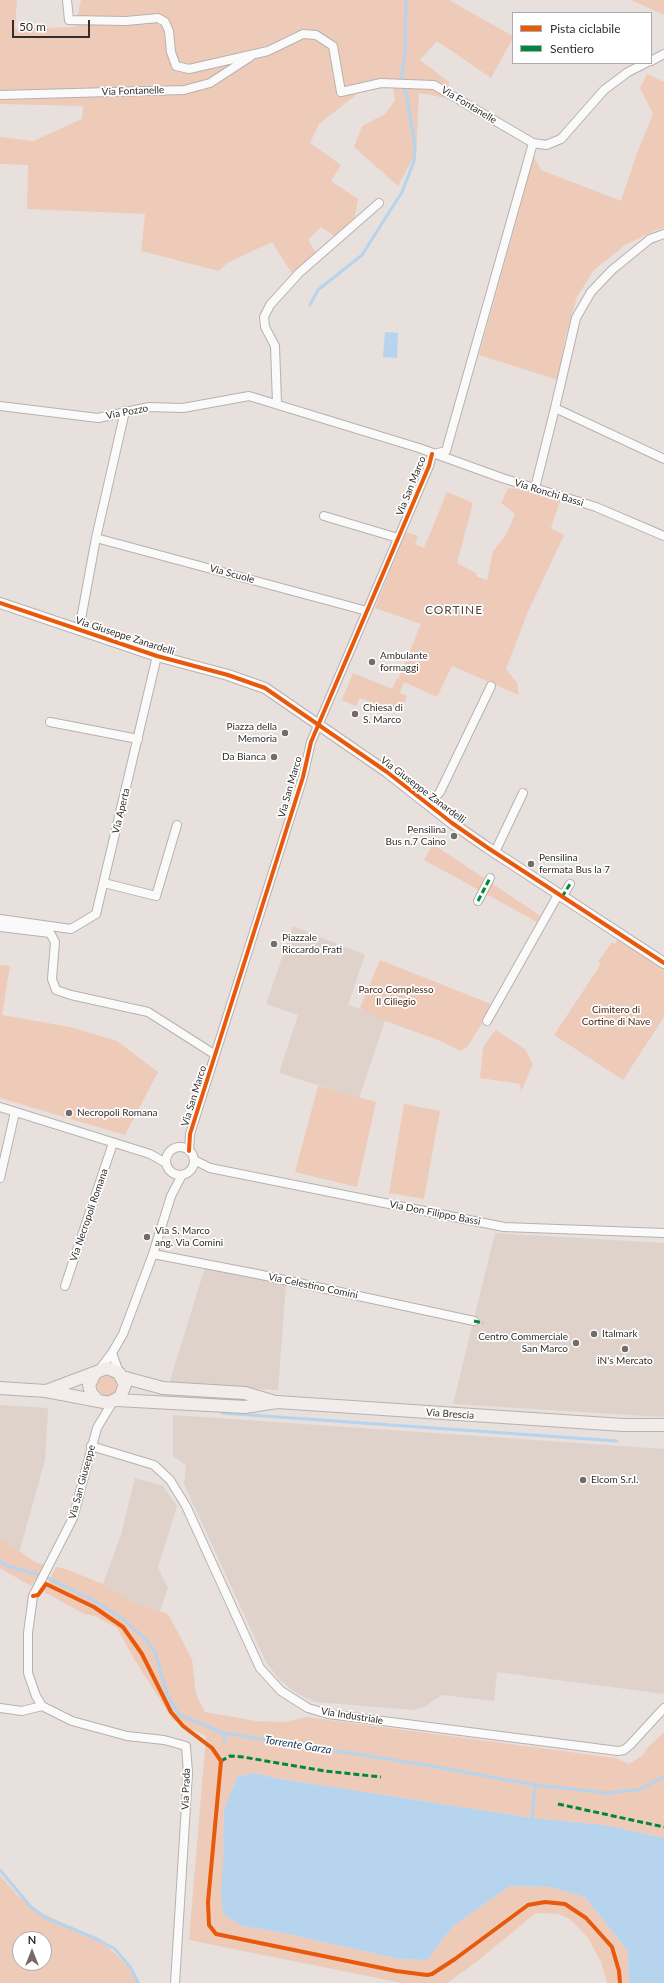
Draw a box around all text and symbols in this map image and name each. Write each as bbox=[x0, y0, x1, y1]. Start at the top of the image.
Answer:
scale bar bbox=[14, 12, 92, 38]
legend bbox=[512, 12, 652, 64]
text: 50 m bbox=[19, 19, 46, 34]
text: Pista ciclabile bbox=[550, 21, 621, 36]
text: Sentiero bbox=[550, 41, 594, 56]
street label: Via Fontanelle bbox=[102, 84, 164, 98]
street label: Via Fontanelle bbox=[439, 84, 499, 126]
street label: Via Pozzo bbox=[105, 402, 149, 422]
street label: Via San Marco bbox=[394, 455, 428, 517]
street label: Via Ronchi Bassi bbox=[513, 477, 585, 509]
street label: Via Scuole bbox=[208, 562, 256, 586]
district label: CORTINE bbox=[425, 603, 483, 617]
street label: Via Giuseppe Zanardelli bbox=[74, 614, 176, 658]
place label: Ambulante formaggi bbox=[380, 650, 428, 674]
marker: Ambulante formaggi bbox=[367, 657, 377, 667]
place label: Chiesa di S. Marco bbox=[363, 702, 403, 726]
marker: Chiesa di S. Marco bbox=[350, 709, 360, 719]
place label: Piazza della Memoria bbox=[227, 721, 277, 744]
marker: Piazza della Memoria bbox=[280, 728, 290, 738]
place label: Da Bianca bbox=[222, 751, 266, 763]
marker: Da Bianca bbox=[269, 752, 279, 762]
street label: Via Giuseppe Zanardelli bbox=[378, 754, 468, 826]
street label: Via San Marco bbox=[276, 755, 304, 819]
street label: Via Aperta bbox=[110, 787, 132, 835]
place label: Pensilina Bus n.7 Caino bbox=[386, 824, 446, 848]
marker: Pensilina Bus n.7 Caino bbox=[449, 831, 459, 841]
place label: Pensilina fermata Bus la 7 bbox=[539, 852, 610, 876]
marker: Pensilina fermata Bus la 7 bbox=[526, 859, 536, 869]
place label: Piazzale Riccardo Frati bbox=[282, 932, 342, 956]
marker: Piazzale Riccardo Frati bbox=[269, 939, 279, 949]
park label: Parco Complesso Il Ciliegio bbox=[358, 984, 434, 1008]
park label: Cimitero di Cortine di Nave bbox=[582, 1004, 650, 1028]
street label: Via San Marco bbox=[179, 1064, 209, 1128]
place label: Necropoli Romana bbox=[77, 1107, 158, 1119]
marker: Necropoli Romana bbox=[64, 1108, 74, 1118]
street label: Via Necropoli Romana bbox=[67, 1167, 111, 1263]
street label: Via Don Filippo Bassi bbox=[388, 1198, 482, 1228]
place label: Via S. Marco ang. Via Comini bbox=[155, 1225, 223, 1248]
marker: Via S. Marco ang. Via Comini bbox=[142, 1232, 152, 1242]
street label: Via Celestino Comini bbox=[267, 1271, 359, 1301]
place label: Italmark bbox=[602, 1328, 637, 1340]
marker: Italmark bbox=[589, 1329, 599, 1339]
place label: Centro Commerciale San Marco bbox=[478, 1331, 568, 1354]
marker: Centro Commerciale San Marco bbox=[571, 1338, 581, 1348]
marker: iN's Mercato bbox=[620, 1344, 630, 1354]
place label: iN's Mercato bbox=[597, 1355, 653, 1367]
street label: Via Brescia bbox=[426, 1406, 474, 1422]
street label: Via San Giuseppe bbox=[66, 1443, 98, 1521]
place label: Elcom S.r.l. bbox=[591, 1474, 638, 1486]
marker: Elcom S.r.l. bbox=[578, 1475, 588, 1485]
street label: Via Industriale bbox=[320, 1705, 384, 1727]
water label: Torrente Garza bbox=[264, 1733, 332, 1757]
street label: Via Prada bbox=[179, 1768, 193, 1810]
north arrow bbox=[12, 1931, 52, 1971]
text: N bbox=[28, 1933, 36, 1946]

